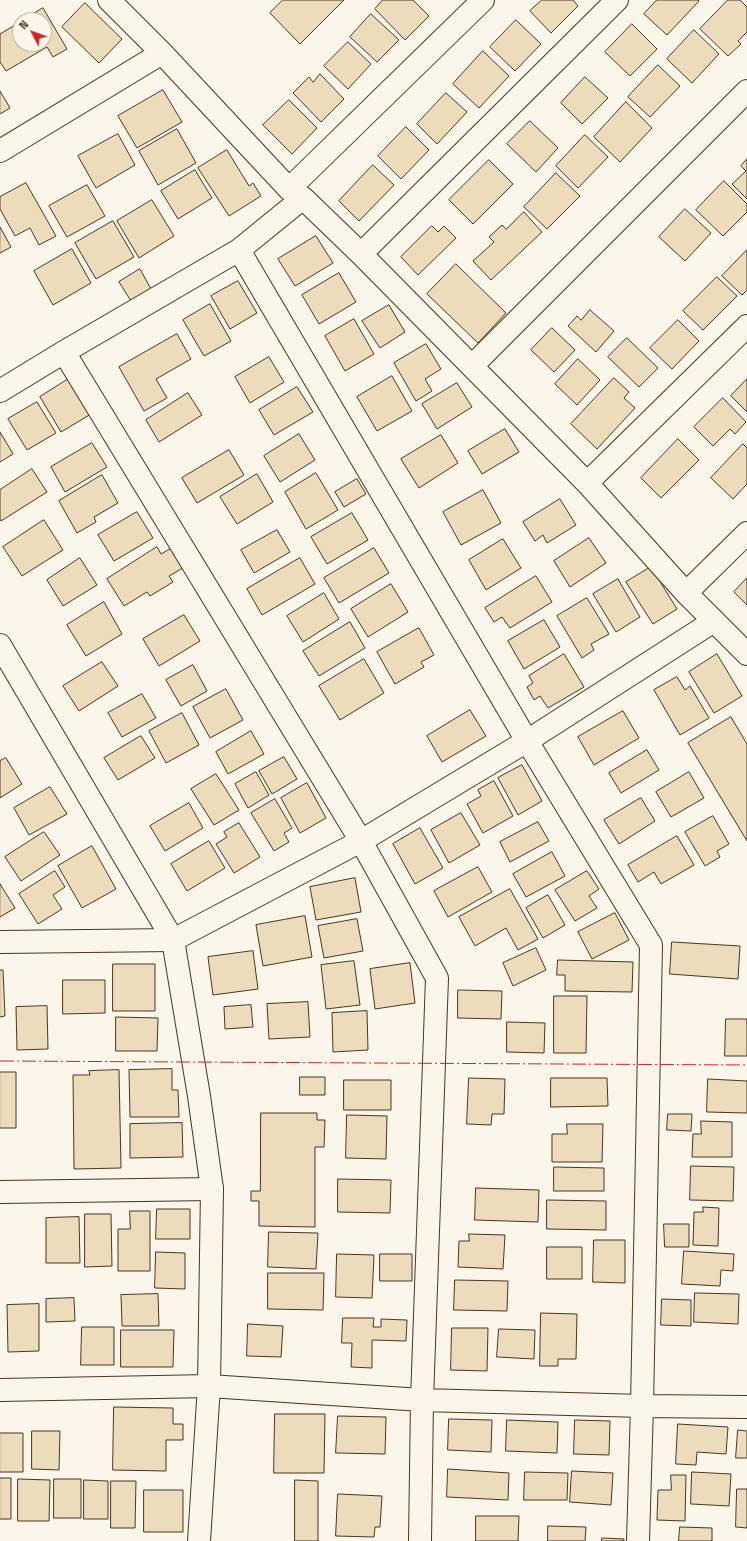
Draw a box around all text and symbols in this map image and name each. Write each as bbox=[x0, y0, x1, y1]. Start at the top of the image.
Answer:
north arrow bbox=[12, 12, 52, 52]
text: N bbox=[16, 17, 31, 32]

